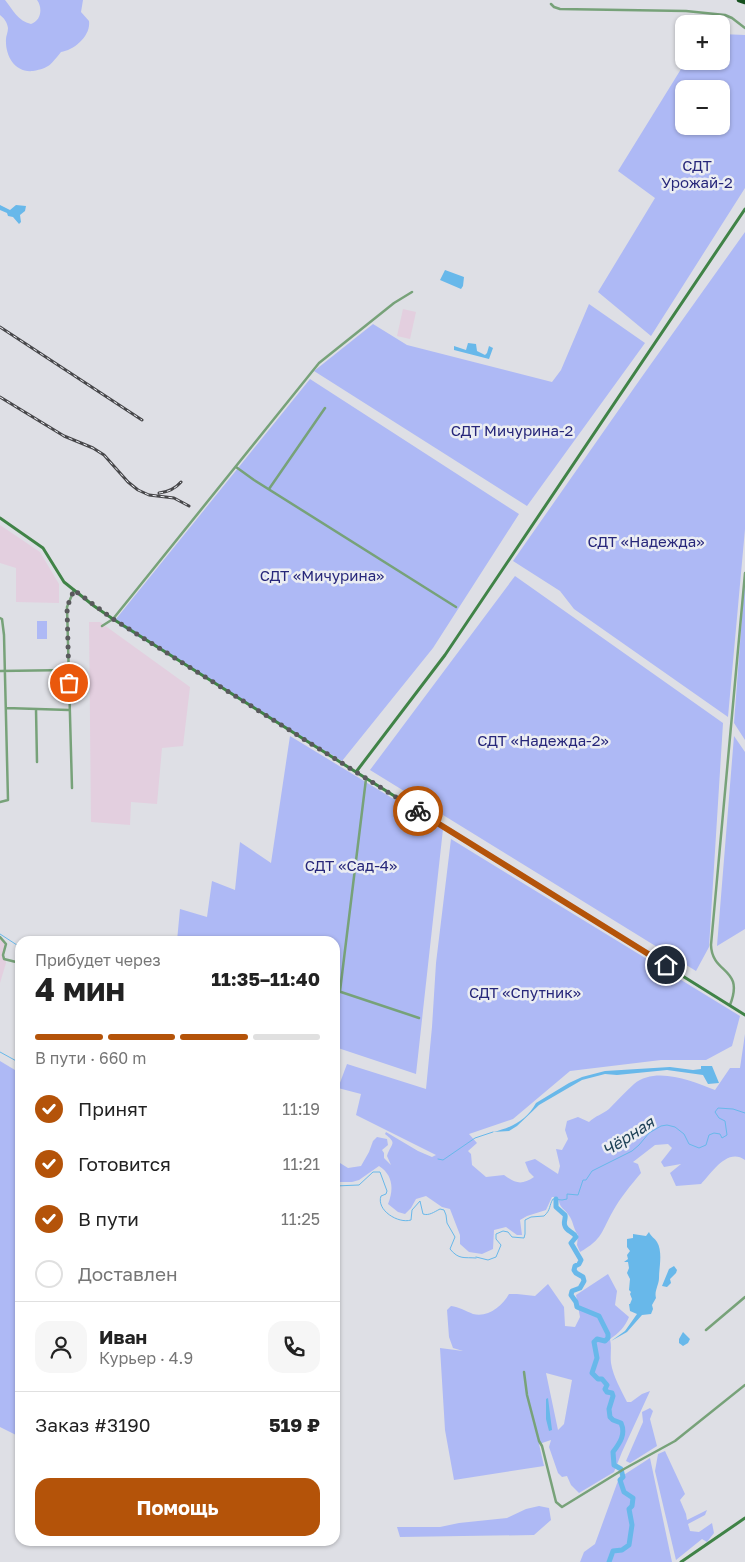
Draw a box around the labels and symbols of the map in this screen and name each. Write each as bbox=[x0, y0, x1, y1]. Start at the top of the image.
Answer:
park label: СДТ Урожай-2 bbox=[661, 156, 733, 191]
park label: СДТ Мичурина-2 bbox=[451, 421, 573, 439]
park label: СДТ «Надежда» bbox=[587, 532, 705, 550]
park label: СДТ «Мичурина» bbox=[260, 566, 384, 584]
pin bbox=[48, 662, 90, 704]
park label: СДТ «Надежда-2» bbox=[477, 731, 609, 749]
courier bbox=[393, 786, 443, 836]
park label: СДТ «Сад-4» bbox=[305, 856, 397, 874]
pin bbox=[645, 944, 687, 986]
park label: СДТ «Спутник» bbox=[469, 983, 581, 1001]
water label: Чёрная bbox=[598, 1111, 658, 1160]

